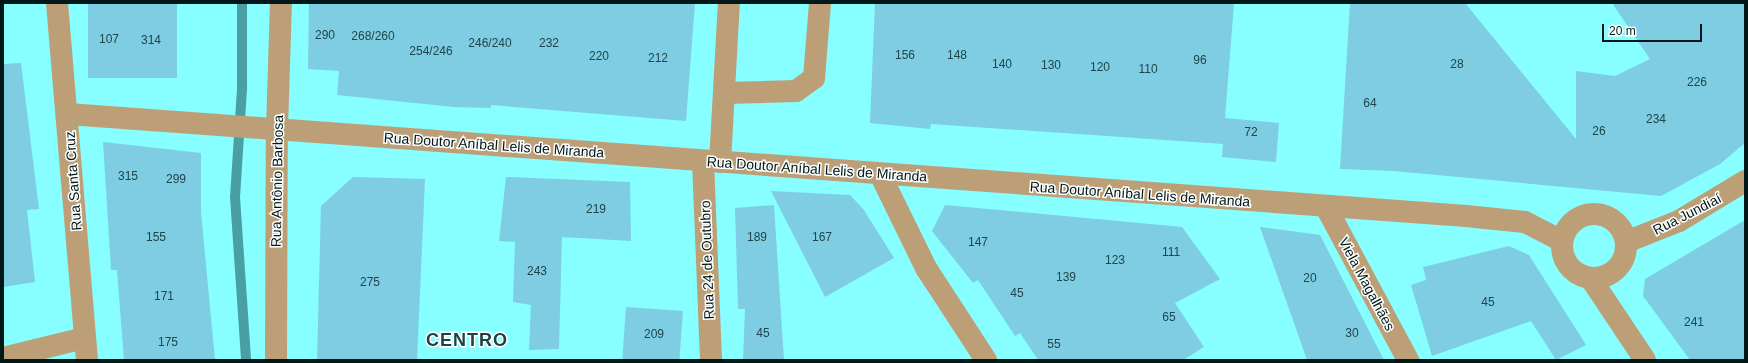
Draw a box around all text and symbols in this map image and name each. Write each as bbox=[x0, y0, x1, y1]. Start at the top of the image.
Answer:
scale bar bbox=[1604, 16, 1704, 42]
text: 20 m bbox=[1609, 24, 1636, 38]
house number: 290 bbox=[315, 29, 335, 43]
house number: 268/260 bbox=[351, 30, 395, 44]
house number: 107 bbox=[99, 33, 119, 47]
house number: 314 bbox=[141, 34, 161, 48]
house number: 246/240 bbox=[468, 37, 512, 51]
house number: 232 bbox=[539, 37, 559, 51]
house number: 254/246 bbox=[409, 45, 453, 59]
house number: 156 bbox=[895, 49, 915, 63]
house number: 148 bbox=[947, 49, 967, 63]
house number: 220 bbox=[589, 50, 609, 64]
house number: 212 bbox=[648, 52, 668, 66]
house number: 96 bbox=[1193, 54, 1207, 68]
house number: 140 bbox=[992, 58, 1012, 72]
house number: 28 bbox=[1450, 58, 1464, 72]
house number: 130 bbox=[1041, 59, 1061, 73]
house number: 120 bbox=[1090, 61, 1110, 75]
house number: 110 bbox=[1138, 63, 1158, 77]
house number: 226 bbox=[1687, 76, 1707, 90]
house number: 64 bbox=[1363, 97, 1377, 111]
house number: 234 bbox=[1646, 113, 1666, 127]
street label: Rua Antônio Barbosa bbox=[267, 114, 287, 248]
house number: 26 bbox=[1592, 125, 1606, 139]
house number: 72 bbox=[1244, 126, 1258, 140]
street label: Rua Doutor Aníbal Lelis de Miranda bbox=[383, 129, 605, 161]
street label: Rua Santa Cruz bbox=[61, 131, 85, 231]
street label: Rua Doutor Aníbal Lelis de Miranda bbox=[706, 153, 928, 185]
house number: 315 bbox=[118, 170, 138, 184]
house number: 299 bbox=[166, 173, 186, 187]
street label: Rua Doutor Aníbal Lelis de Miranda bbox=[1029, 178, 1251, 210]
street label: Rua Jundiaí bbox=[1650, 190, 1724, 238]
street label: Rua 24 de Outubro bbox=[697, 200, 717, 320]
house number: 219 bbox=[586, 203, 606, 217]
house number: 155 bbox=[146, 231, 166, 245]
house number: 189 bbox=[747, 231, 767, 245]
house number: 167 bbox=[812, 231, 832, 245]
street label: Viela Magalhães bbox=[1335, 234, 1399, 334]
house number: 147 bbox=[968, 236, 988, 250]
house number: 111 bbox=[1162, 246, 1180, 260]
house number: 123 bbox=[1105, 254, 1125, 268]
house number: 243 bbox=[527, 265, 547, 279]
house number: 139 bbox=[1056, 271, 1076, 285]
house number: 20 bbox=[1303, 272, 1317, 286]
house number: 275 bbox=[360, 276, 380, 290]
house number: 45 bbox=[1010, 287, 1024, 301]
house number: 171 bbox=[154, 290, 174, 304]
house number: 45 bbox=[1481, 296, 1495, 310]
house number: 65 bbox=[1162, 311, 1176, 325]
house number: 241 bbox=[1684, 316, 1704, 330]
house number: 45 bbox=[756, 327, 770, 341]
house number: 30 bbox=[1345, 327, 1359, 341]
house number: 209 bbox=[644, 328, 664, 342]
district label: CENTRO bbox=[426, 329, 508, 351]
house number: 175 bbox=[158, 336, 178, 350]
house number: 55 bbox=[1047, 338, 1061, 352]

